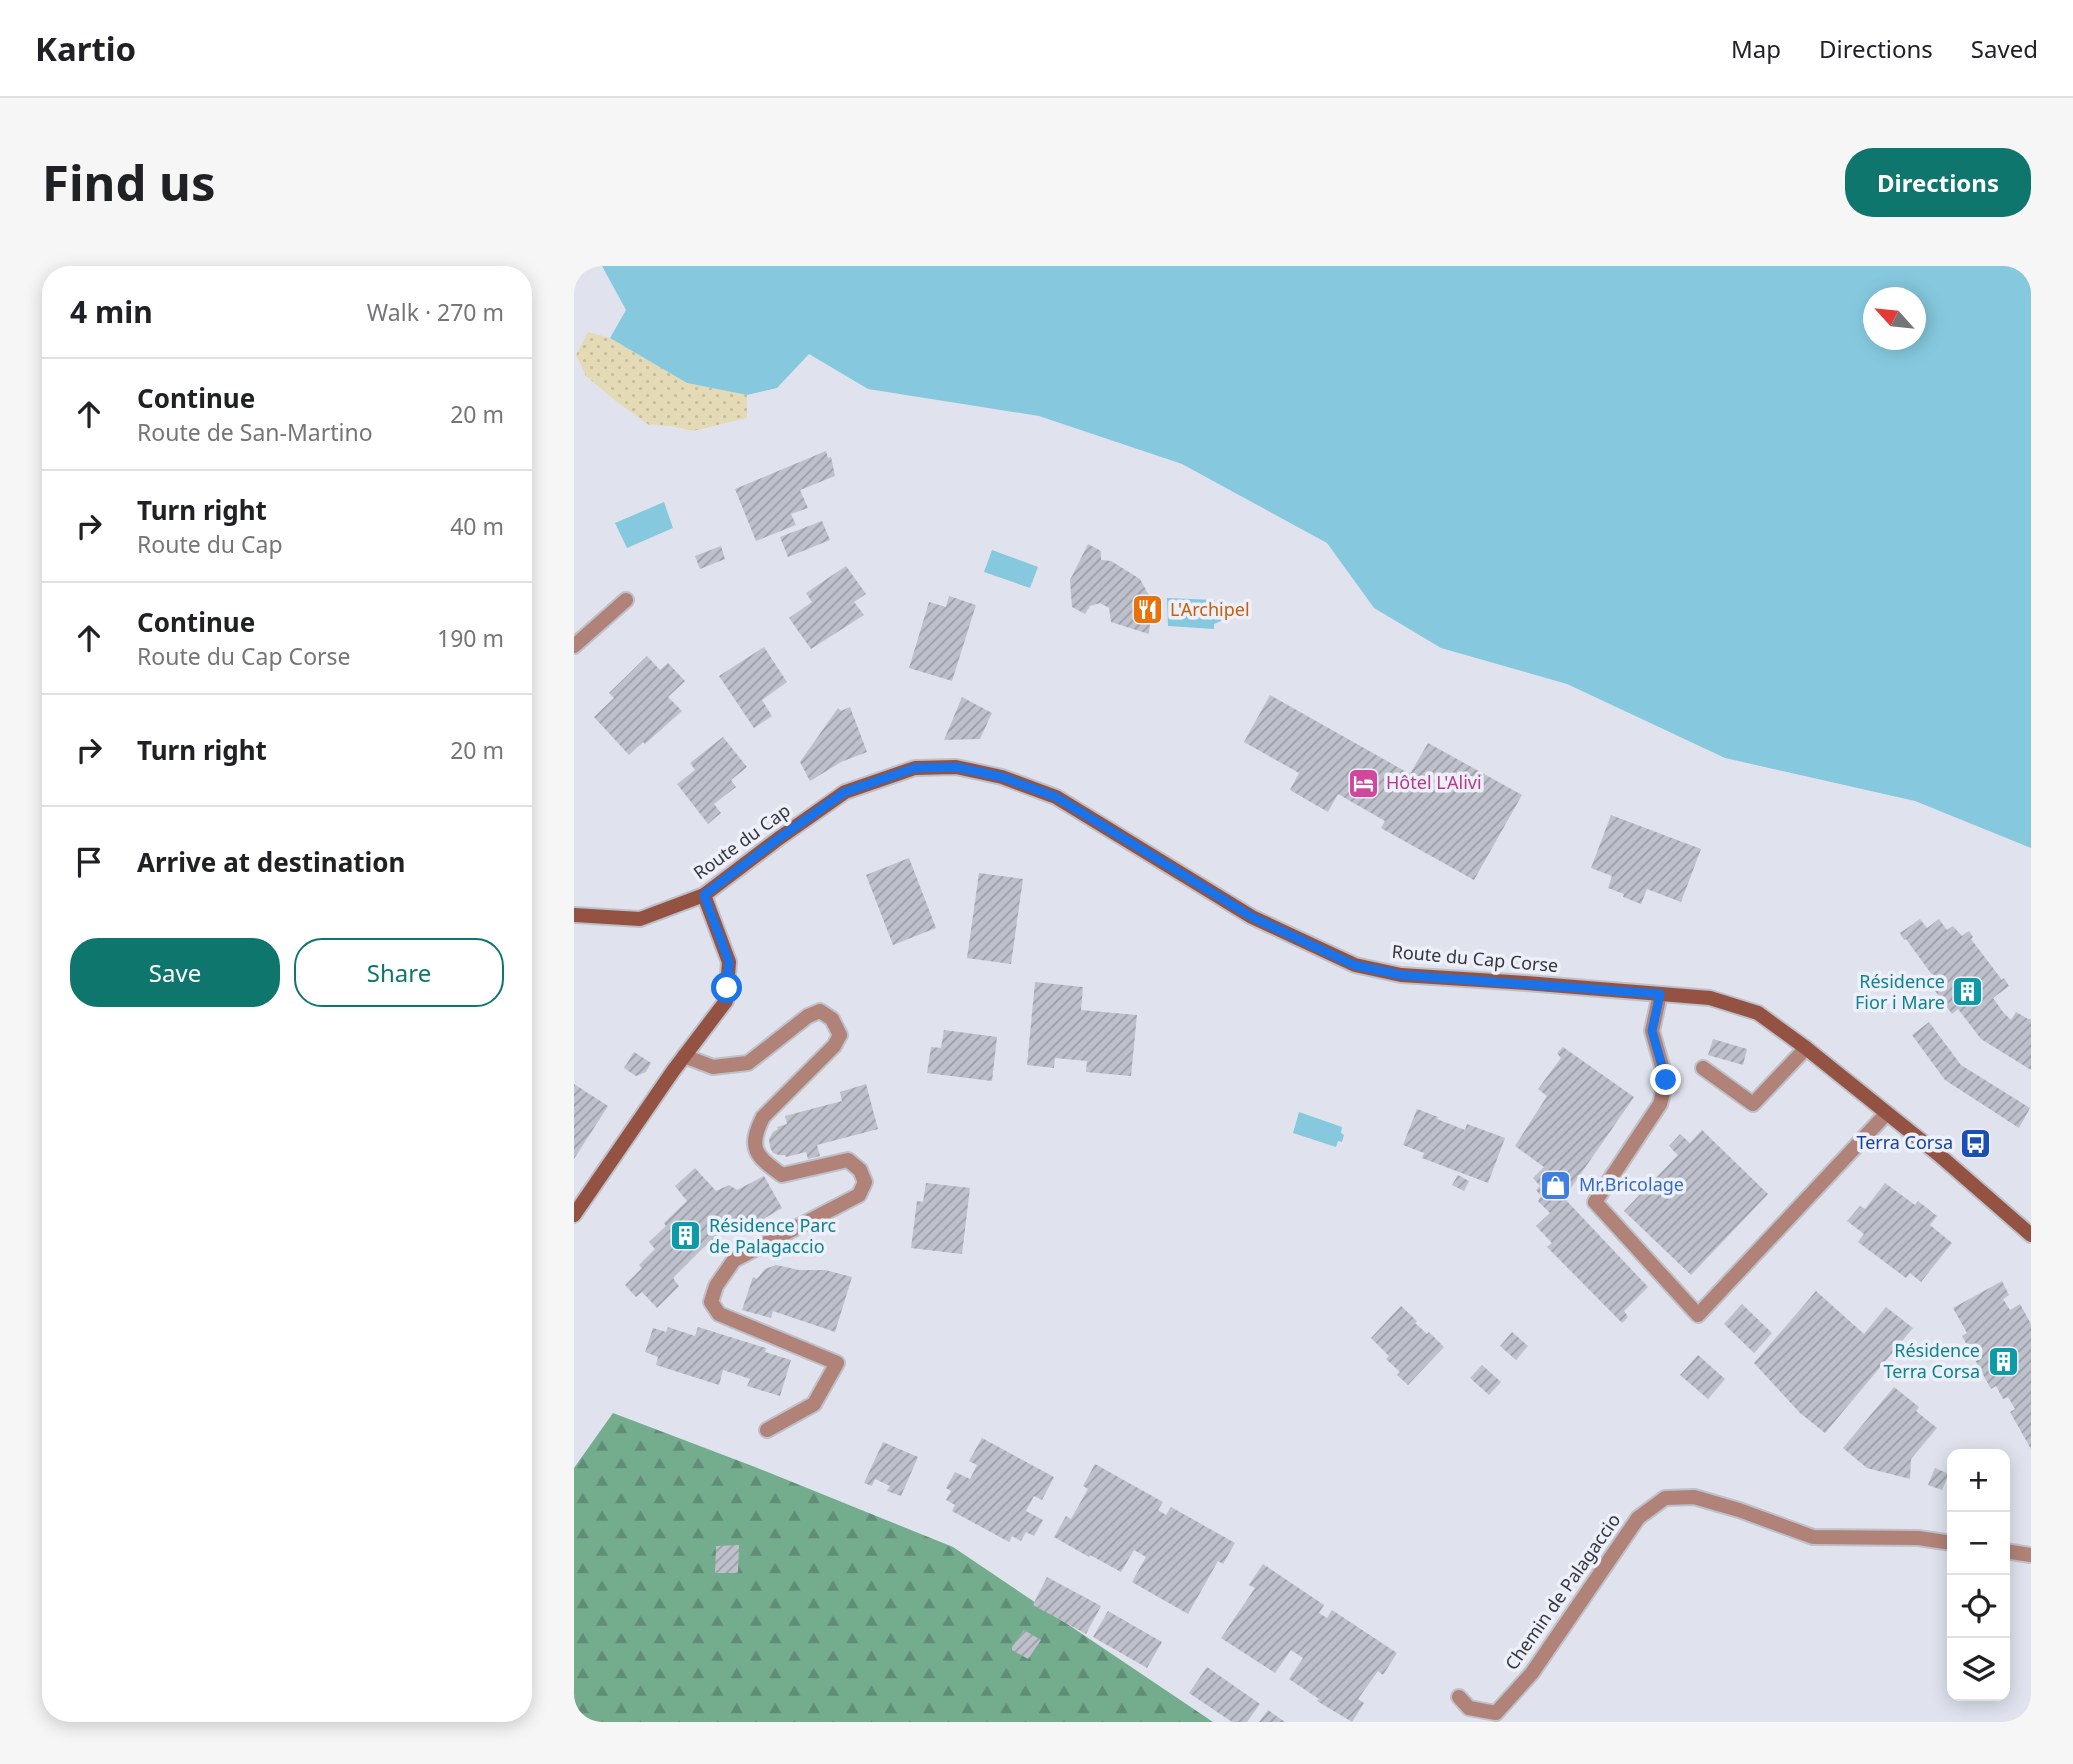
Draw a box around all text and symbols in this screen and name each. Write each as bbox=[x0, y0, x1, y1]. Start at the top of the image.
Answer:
text: Kartio bbox=[35, 26, 136, 71]
text: Map bbox=[1731, 32, 1781, 65]
text: Directions bbox=[1819, 32, 1933, 65]
text: Saved bbox=[1971, 32, 2038, 65]
button: Directions bbox=[1845, 148, 2031, 217]
text: Find us bbox=[42, 149, 216, 215]
north arrow bbox=[1863, 287, 1926, 350]
text: 4 min bbox=[70, 291, 153, 332]
text: Walk · 270 m bbox=[367, 296, 504, 328]
text: Continue bbox=[137, 380, 255, 416]
icon: ahead bbox=[70, 395, 108, 433]
text: 20 m bbox=[450, 398, 504, 430]
text: Route de San-Martino bbox=[137, 416, 373, 448]
text: Turn right bbox=[137, 492, 267, 528]
icon: right bbox=[70, 507, 108, 545]
text: 40 m bbox=[450, 510, 504, 542]
text: Route du Cap bbox=[137, 528, 283, 560]
restaurant icon: L'Archipel bbox=[1130, 593, 1164, 627]
place label: L'Archipel bbox=[1170, 597, 1250, 621]
text: Continue bbox=[137, 604, 255, 640]
icon: ahead bbox=[70, 619, 108, 657]
text: 190 m bbox=[437, 622, 504, 654]
text: Route du Cap Corse bbox=[137, 640, 351, 672]
icon: right bbox=[70, 731, 108, 769]
text: Turn right bbox=[137, 732, 267, 768]
text: 20 m bbox=[450, 734, 504, 766]
hotel icon: Hôtel L'Alivi bbox=[1346, 766, 1380, 800]
place label: Hôtel L'Alivi bbox=[1386, 770, 1482, 794]
street label: Route du Cap bbox=[688, 798, 795, 884]
icon: arrive bbox=[70, 843, 108, 881]
text: Arrive at destination bbox=[137, 844, 406, 880]
button: Save bbox=[70, 938, 280, 1007]
button: Share bbox=[294, 938, 504, 1007]
street label: Route du Cap Corse bbox=[1391, 939, 1559, 977]
place label: Résidence Fior i Mare bbox=[1855, 969, 1945, 1014]
route start bbox=[711, 972, 742, 1003]
building icon: Résidence Fior i Mare bbox=[1951, 975, 1985, 1009]
route end bbox=[1650, 1064, 1681, 1095]
bus stop icon: Terra Corsa bbox=[1959, 1126, 1993, 1160]
place label: Terra Corsa bbox=[1856, 1130, 1953, 1154]
shop icon: Mr.Bricolage bbox=[1539, 1168, 1573, 1202]
place label: Mr.Bricolage bbox=[1579, 1172, 1684, 1196]
place label: Résidence Parc de Palagaccio bbox=[709, 1213, 836, 1258]
building icon: Résidence Parc de Palagaccio bbox=[669, 1219, 703, 1253]
place label: Résidence Terra Corsa bbox=[1883, 1338, 1980, 1383]
building icon: Résidence Terra Corsa bbox=[1986, 1344, 2020, 1378]
map controls bbox=[1947, 1449, 2010, 1701]
button: + bbox=[1947, 1449, 2010, 1512]
street label: Chemin de Palagaccio bbox=[1499, 1509, 1625, 1674]
button: − bbox=[1947, 1512, 2010, 1575]
button: locate bbox=[1947, 1575, 2010, 1638]
button: layers bbox=[1947, 1638, 2010, 1701]

